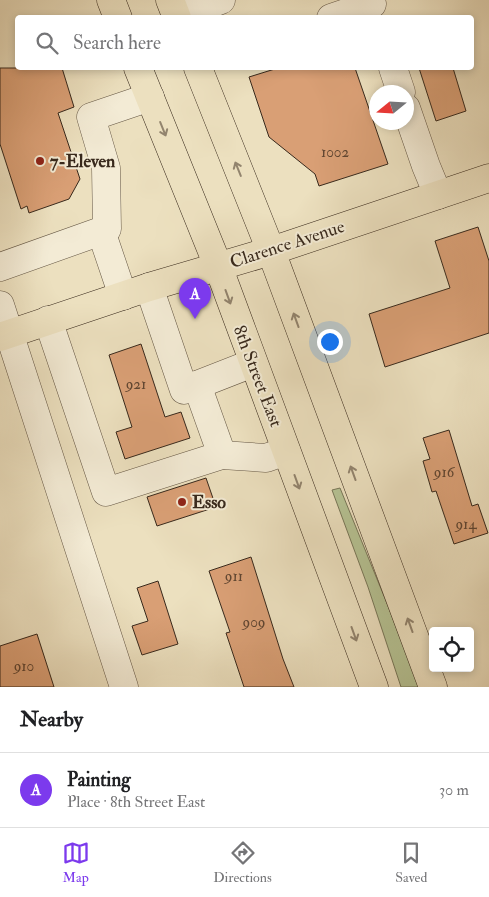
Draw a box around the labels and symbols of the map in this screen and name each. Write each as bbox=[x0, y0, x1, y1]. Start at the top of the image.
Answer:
north arrow bbox=[369, 85, 414, 130]
one-way arrow bbox=[158, 121, 168, 136]
house number: 1002 bbox=[321, 143, 350, 162]
place label: 7-Eleven bbox=[50, 150, 116, 173]
marker: 7-Eleven bbox=[34, 155, 46, 167]
one-way arrow bbox=[233, 161, 242, 177]
street label: Clarence Avenue bbox=[227, 215, 348, 274]
pin: A bbox=[179, 278, 211, 319]
one-way arrow bbox=[224, 288, 234, 304]
one-way arrow bbox=[291, 313, 300, 328]
street label: 8th Street East bbox=[228, 322, 288, 430]
your location bbox=[317, 329, 343, 355]
house number: 921 bbox=[125, 375, 146, 394]
house number: 916 bbox=[433, 463, 456, 482]
one-way arrow bbox=[348, 465, 357, 481]
one-way arrow bbox=[294, 474, 303, 489]
place label: Esso bbox=[192, 491, 226, 514]
marker: Esso bbox=[176, 496, 188, 508]
house number: 914 bbox=[454, 515, 477, 534]
house number: 911 bbox=[224, 567, 243, 586]
house number: 909 bbox=[241, 613, 266, 632]
one-way arrow bbox=[405, 618, 414, 633]
one-way arrow bbox=[350, 626, 359, 641]
house number: 910 bbox=[13, 657, 34, 676]

